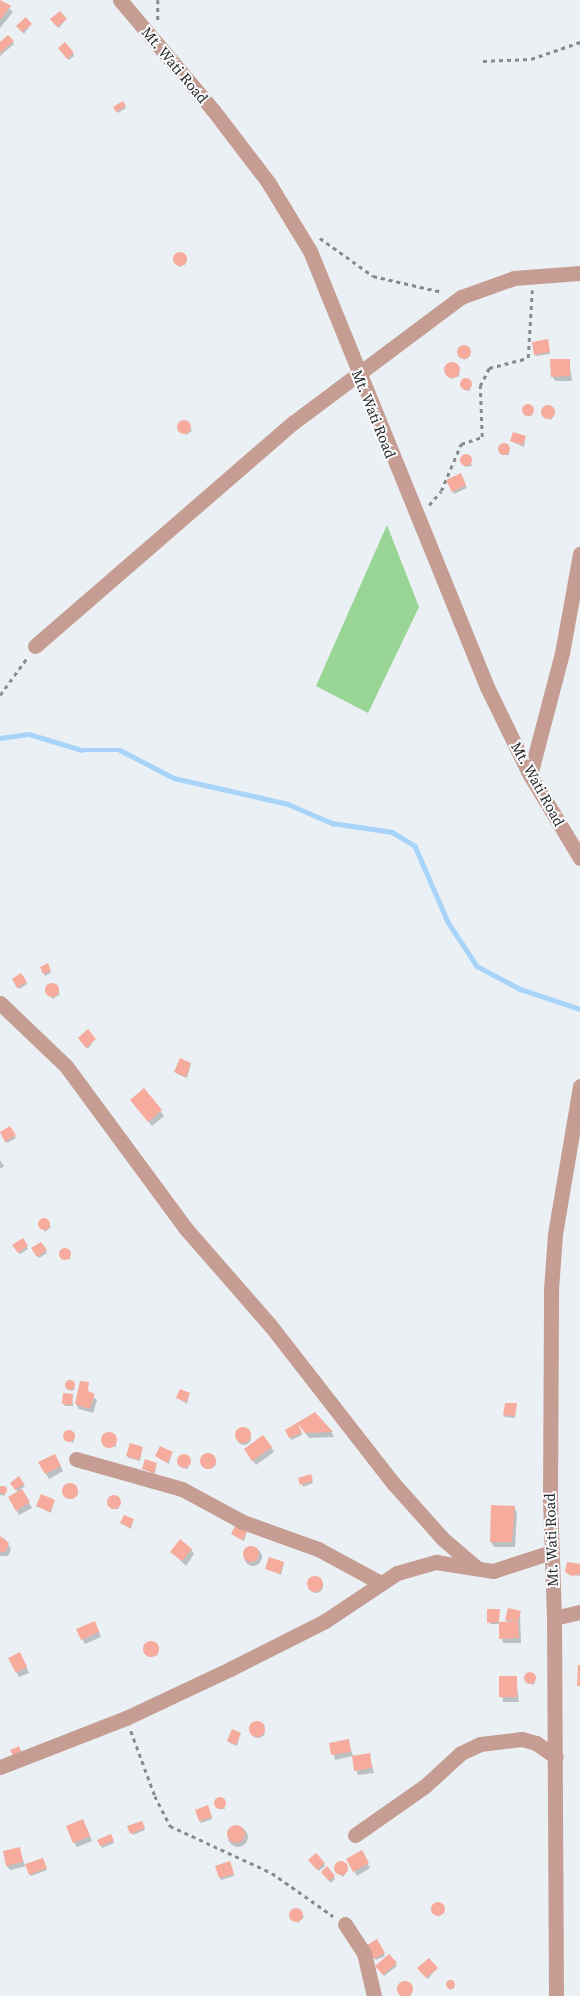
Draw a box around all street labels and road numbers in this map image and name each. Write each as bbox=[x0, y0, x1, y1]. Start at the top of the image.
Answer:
street label: Mt. Wati Road bbox=[138, 23, 212, 107]
street label: Mt. Wati Road bbox=[348, 367, 400, 461]
street label: Mt. Wati Road bbox=[507, 738, 569, 830]
street label: Mt. Wati Road bbox=[540, 1493, 562, 1587]

